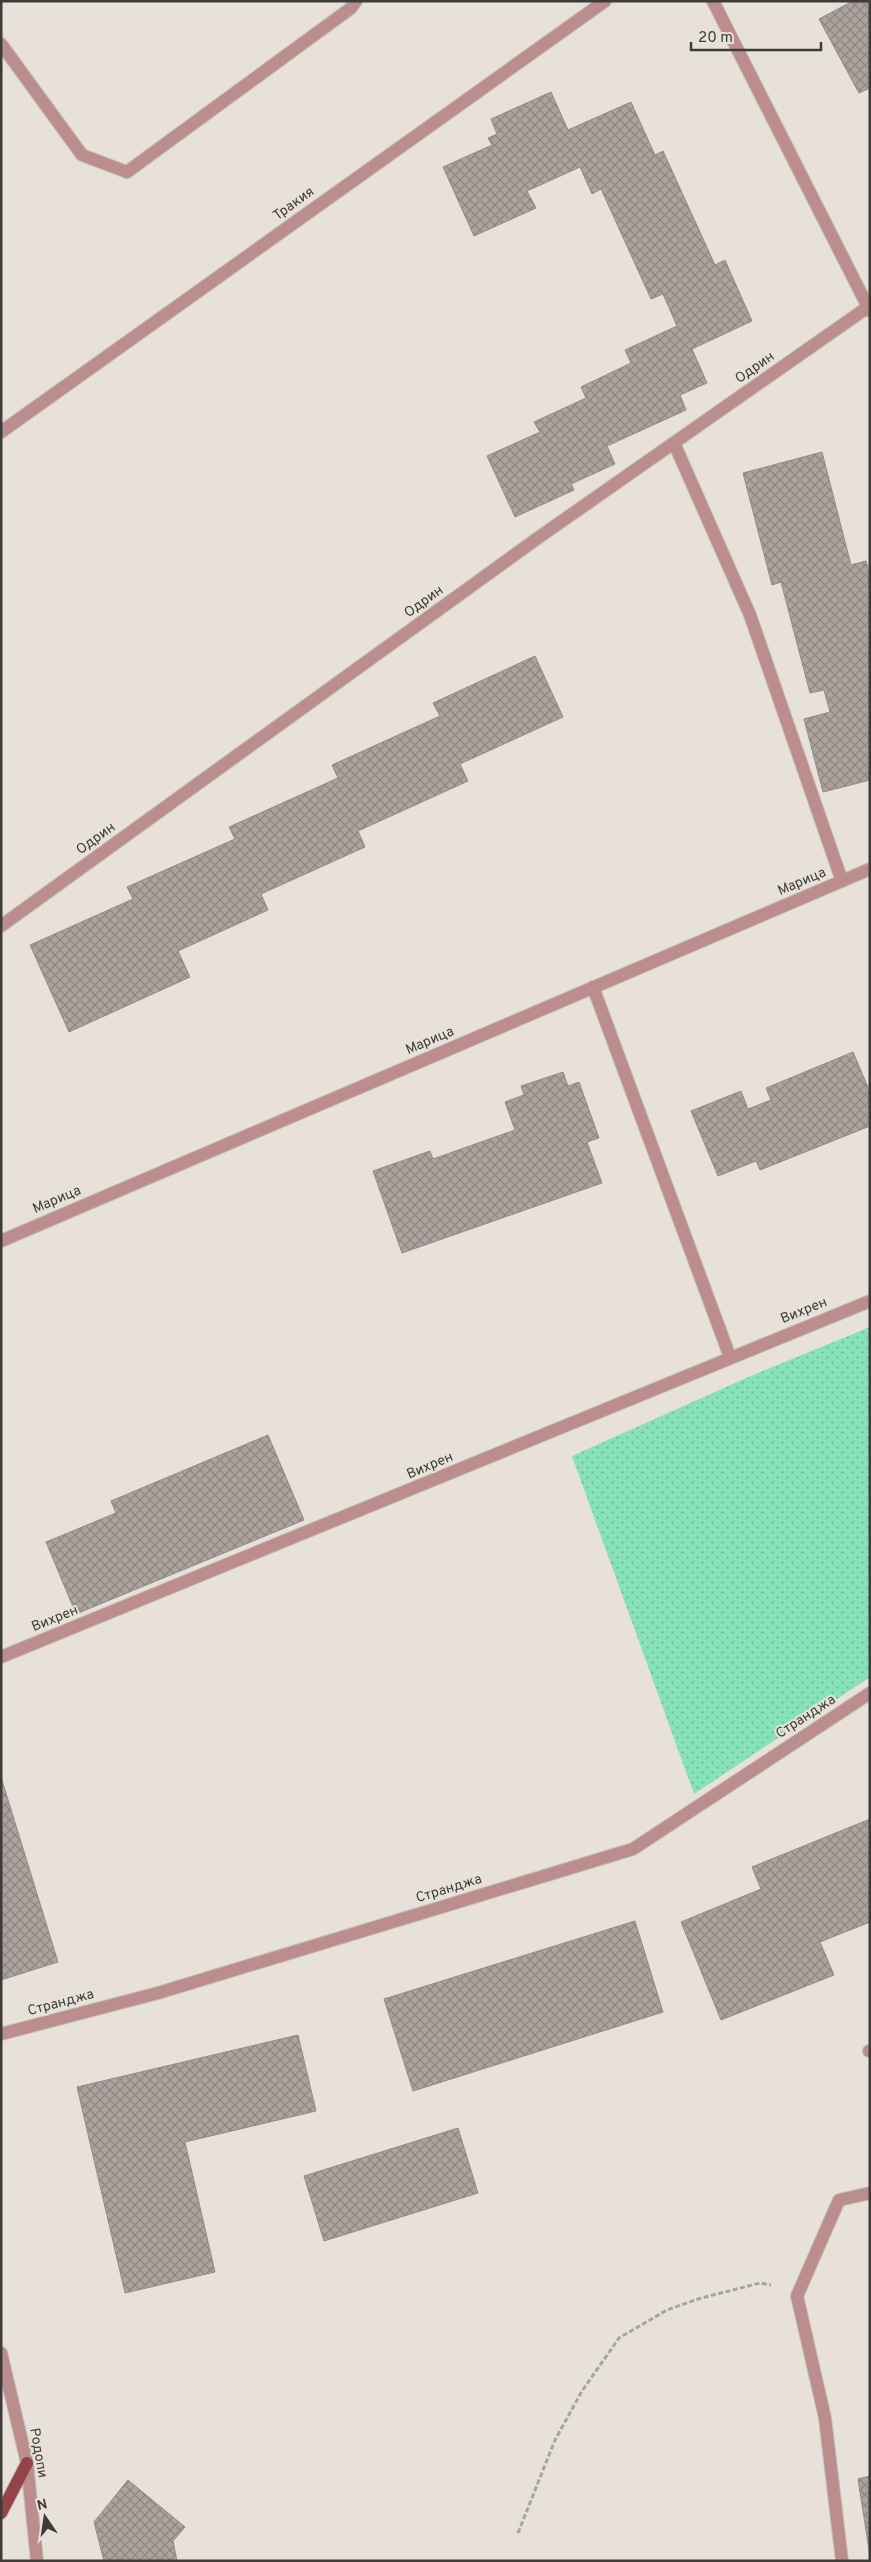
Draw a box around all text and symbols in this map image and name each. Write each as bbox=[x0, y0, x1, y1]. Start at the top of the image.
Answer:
scale bar bbox=[691, 20, 821, 52]
text: 20 m bbox=[698, 29, 733, 48]
street label: Тракия bbox=[270, 183, 318, 225]
street label: Одрин bbox=[732, 348, 778, 388]
street label: Одрин bbox=[401, 582, 447, 622]
street label: Одрин bbox=[73, 819, 119, 859]
street label: Марица bbox=[775, 864, 829, 900]
street label: Марица bbox=[403, 1023, 457, 1059]
street label: Марица bbox=[30, 1182, 84, 1218]
street label: Вихрен bbox=[778, 1294, 830, 1328]
street label: Вихрен bbox=[404, 1449, 456, 1483]
street label: Вихрен bbox=[29, 1602, 81, 1636]
street label: Странджа bbox=[773, 1691, 839, 1743]
street label: Странджа bbox=[414, 1871, 484, 1907]
street label: Странджа bbox=[26, 1986, 96, 2020]
street label: Родопи bbox=[25, 2427, 51, 2479]
north arrow bbox=[20, 2492, 70, 2542]
text: N bbox=[36, 2496, 49, 2515]

